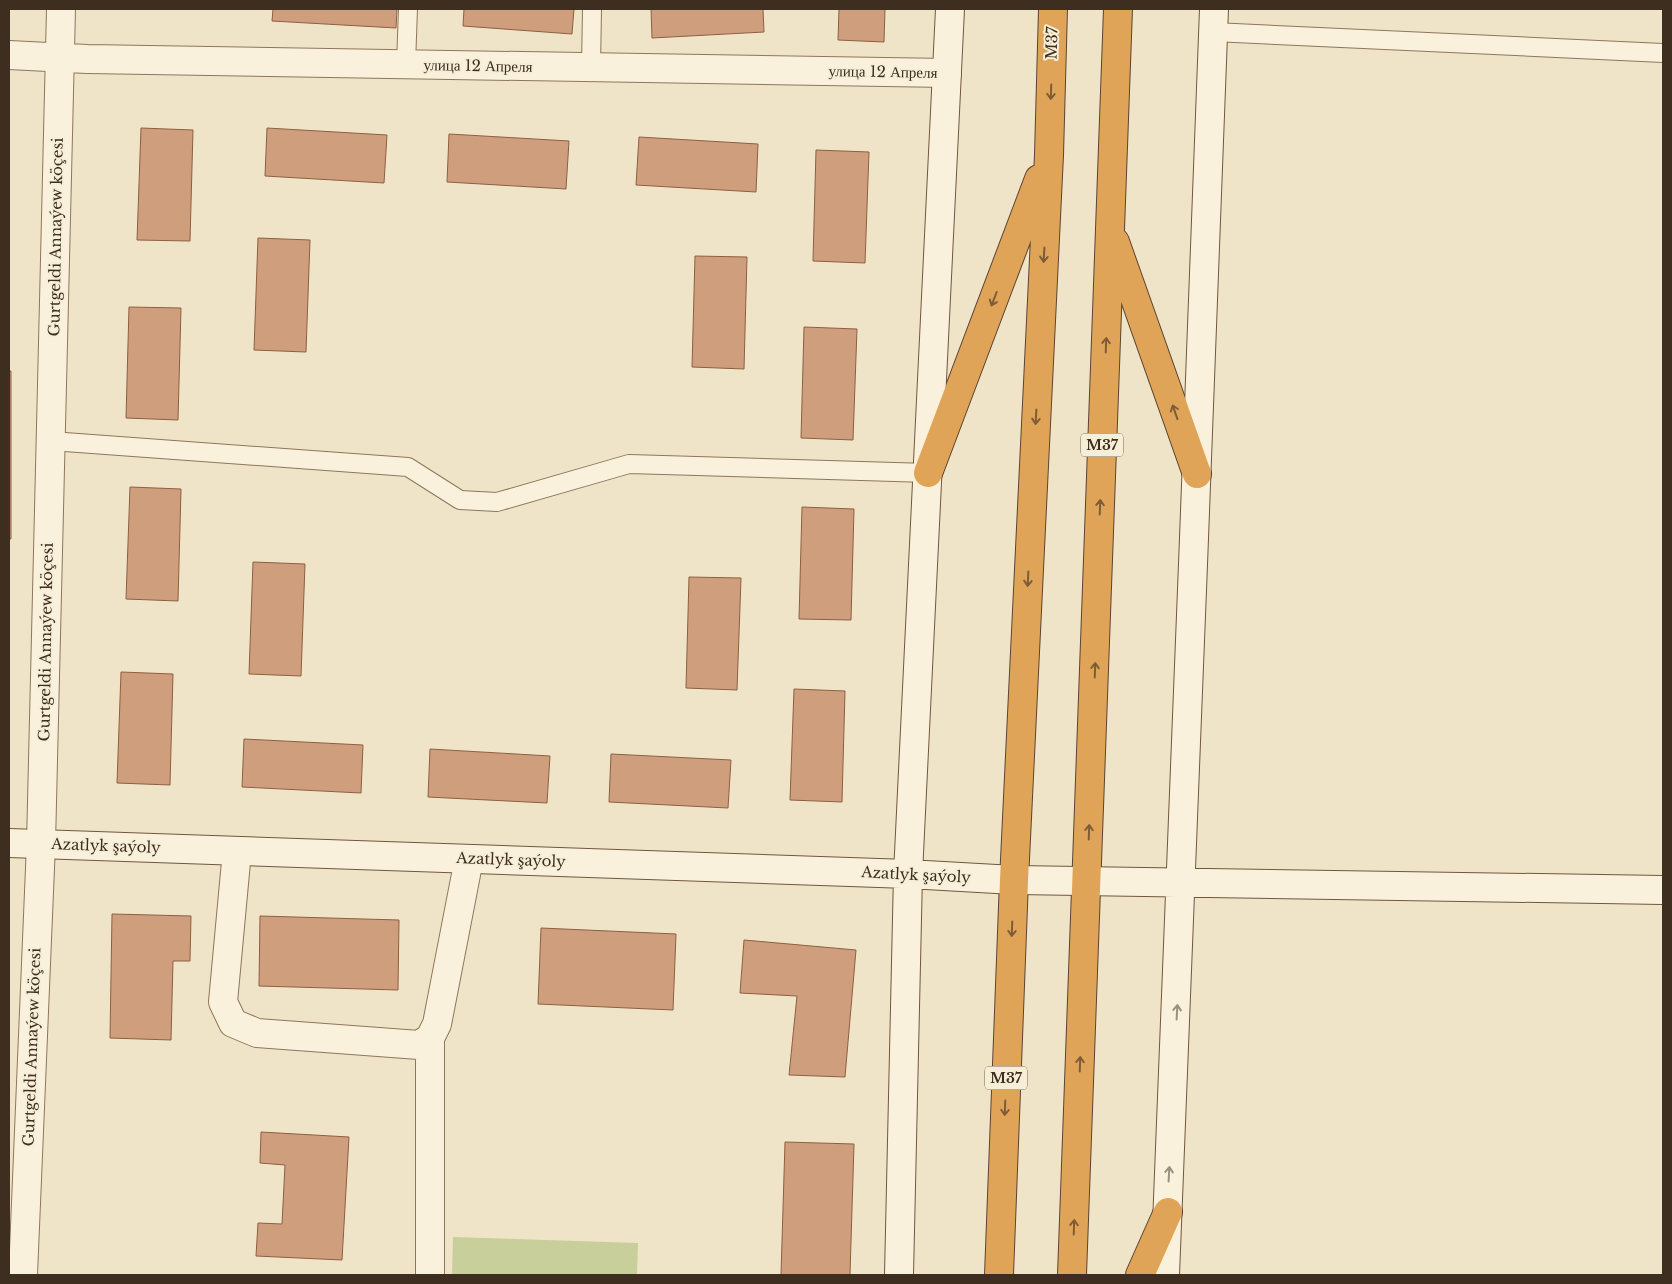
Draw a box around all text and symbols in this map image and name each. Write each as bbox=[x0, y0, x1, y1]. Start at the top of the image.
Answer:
street label: M37 bbox=[1041, 26, 1062, 60]
street label: улица 12 Апреля bbox=[423, 55, 533, 76]
street label: улица 12 Апреля bbox=[828, 61, 938, 82]
one-way arrow bbox=[1046, 84, 1055, 100]
street label: Gurtgeldi Annaýew köçesi bbox=[44, 137, 67, 337]
one-way arrow bbox=[1039, 247, 1048, 263]
one-way arrow bbox=[989, 290, 998, 306]
one-way arrow bbox=[1101, 337, 1111, 354]
one-way arrow bbox=[1169, 404, 1179, 420]
one-way arrow bbox=[1031, 409, 1040, 425]
road number: M37 bbox=[1081, 434, 1123, 456]
one-way arrow bbox=[1096, 500, 1105, 516]
street label: Gurtgeldi Annaýew köçesi bbox=[34, 542, 57, 742]
one-way arrow bbox=[1024, 571, 1033, 587]
one-way arrow bbox=[1090, 662, 1099, 678]
one-way arrow bbox=[1084, 825, 1094, 841]
street label: Azatlyk şaýoly bbox=[50, 834, 162, 857]
street label: Azatlyk şaýoly bbox=[455, 848, 567, 871]
street label: Azatlyk şaýoly bbox=[860, 862, 972, 887]
one-way arrow bbox=[1007, 920, 1017, 936]
street label: Gurtgeldi Annaýew köçesi bbox=[19, 947, 44, 1147]
one-way arrow bbox=[1172, 1004, 1181, 1020]
one-way arrow bbox=[1076, 1056, 1085, 1072]
road number: M37 bbox=[985, 1066, 1027, 1090]
one-way arrow bbox=[1001, 1100, 1010, 1116]
one-way arrow bbox=[1165, 1166, 1174, 1182]
one-way arrow bbox=[1070, 1219, 1079, 1235]

